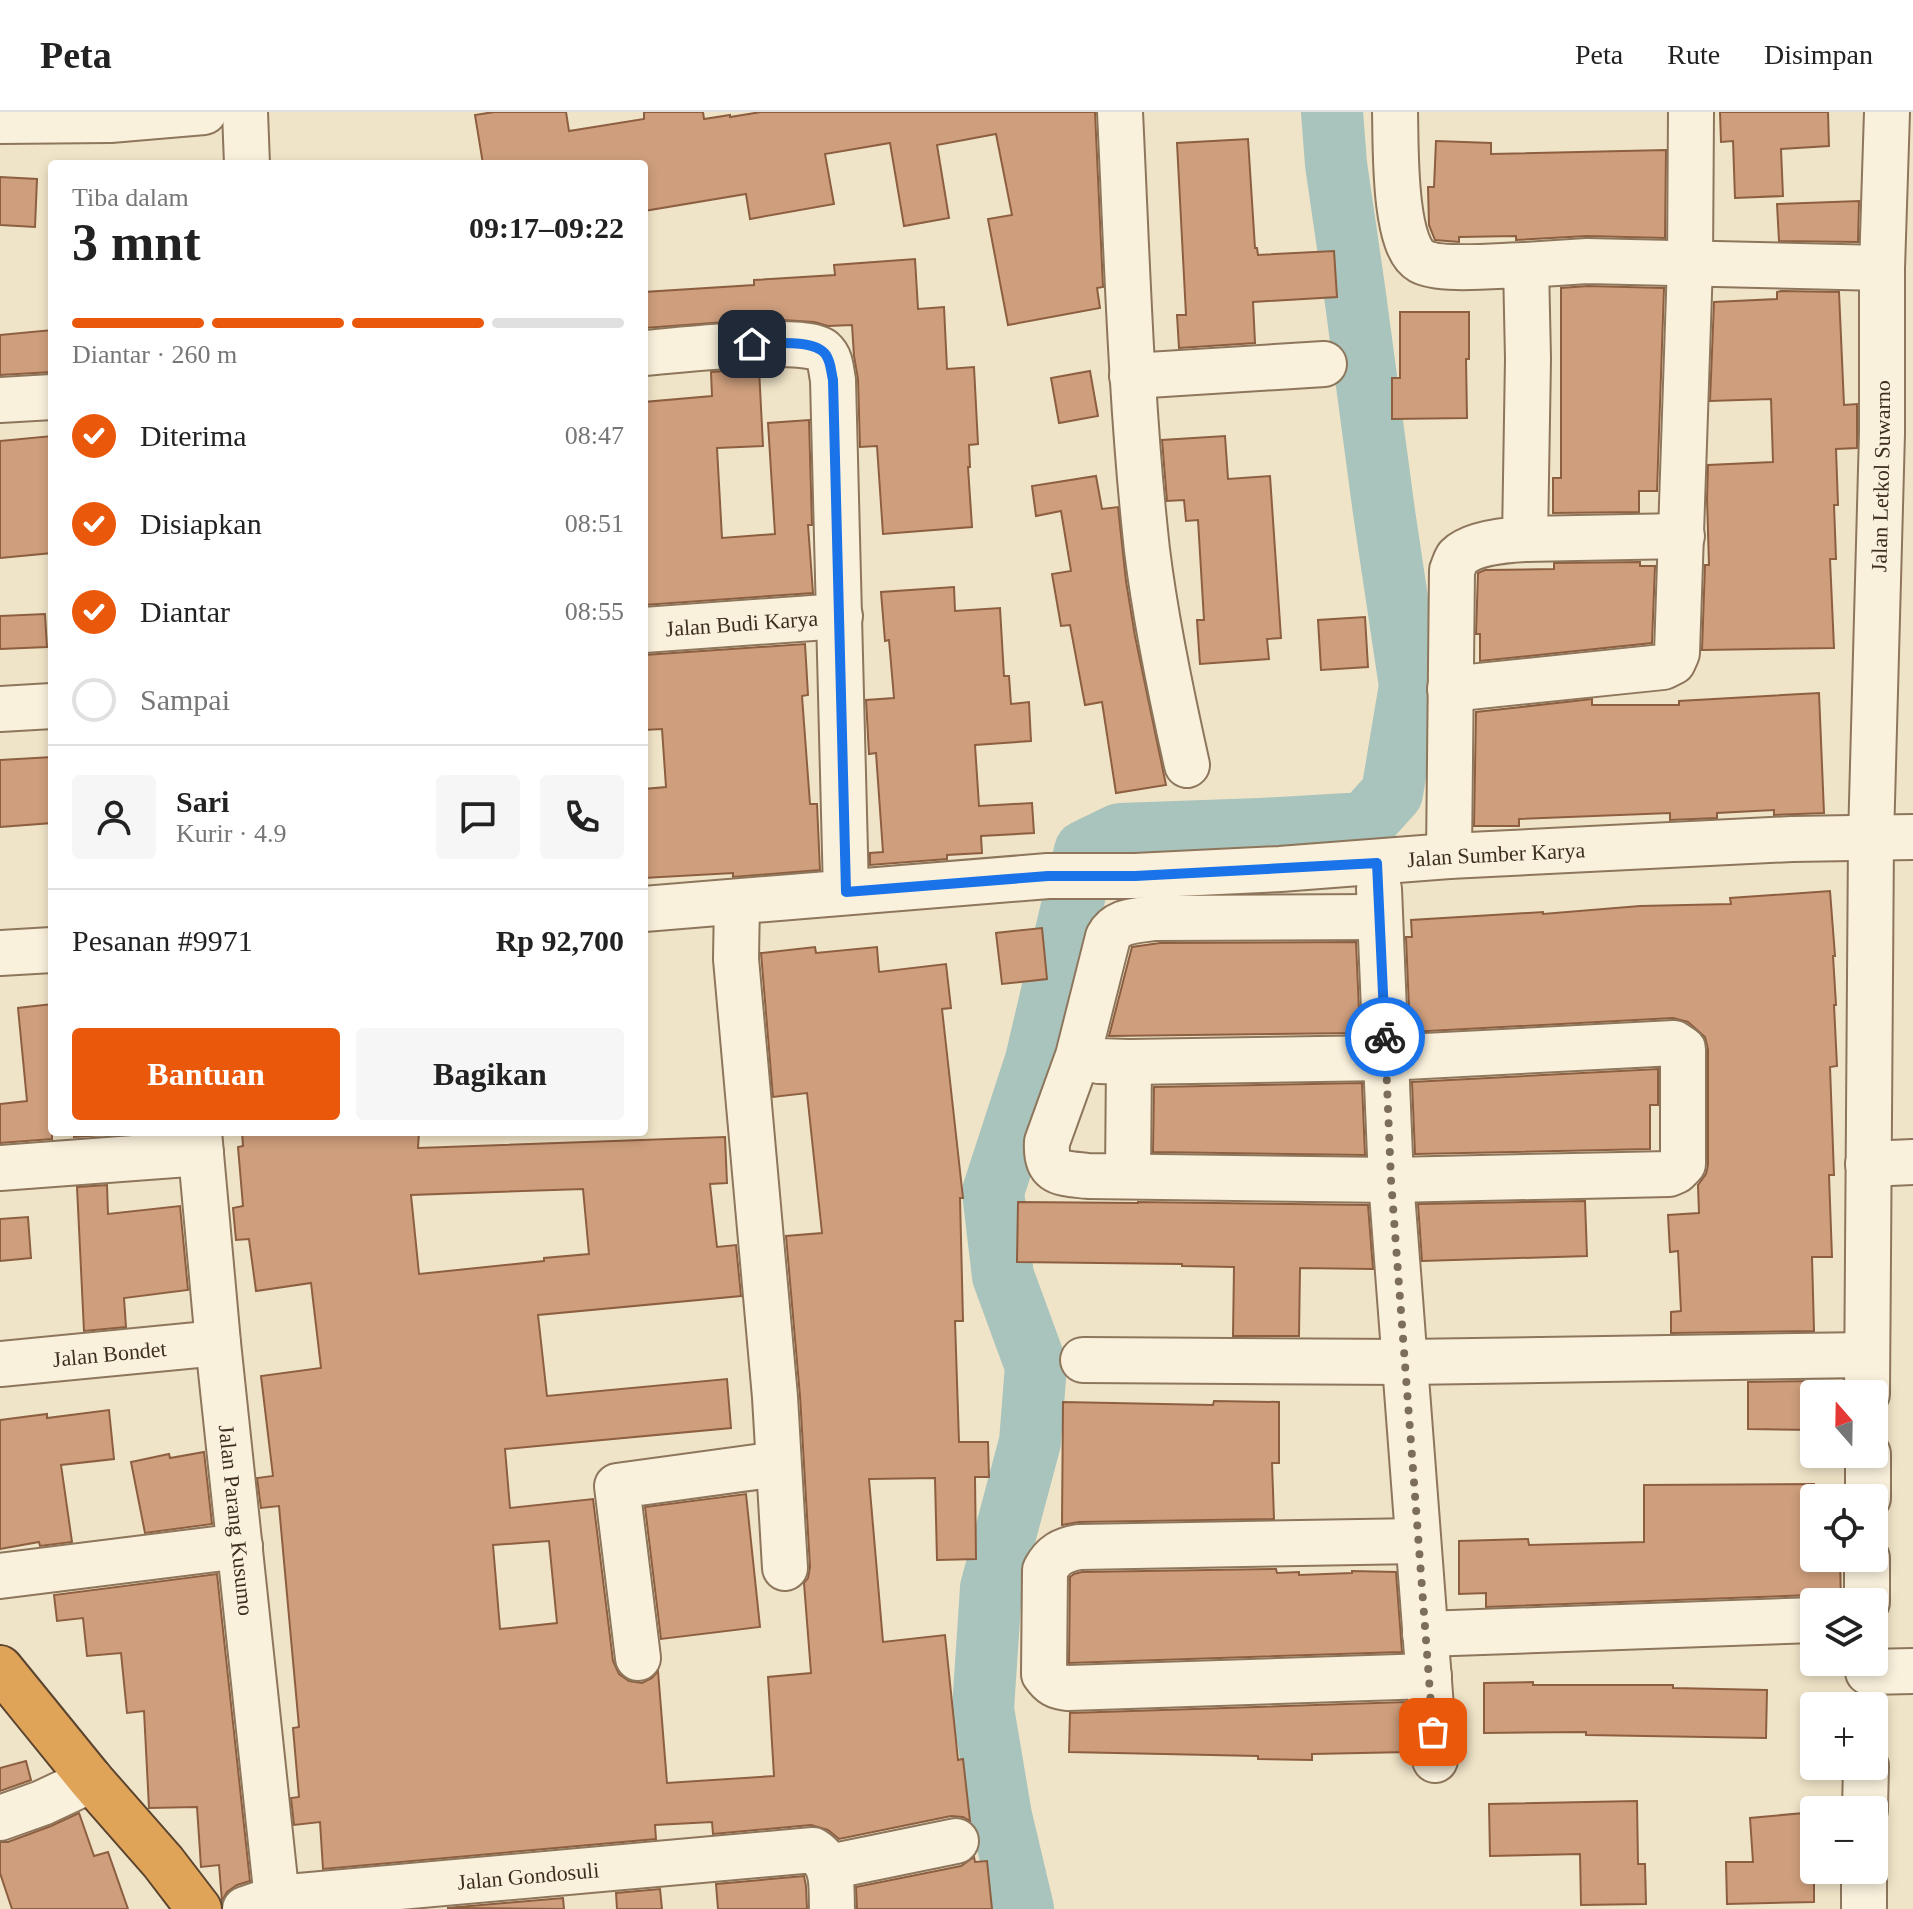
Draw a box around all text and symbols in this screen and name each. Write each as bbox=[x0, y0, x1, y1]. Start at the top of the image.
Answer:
text: Peta bbox=[40, 34, 112, 76]
text: Peta bbox=[1575, 39, 1623, 70]
text: Rute bbox=[1667, 39, 1720, 70]
text: Disimpan bbox=[1764, 39, 1873, 70]
text: Tiba dalam bbox=[72, 183, 189, 212]
text: 09:17–09:22 bbox=[469, 211, 624, 244]
text: 3 mnt bbox=[72, 214, 201, 271]
pin bbox=[718, 310, 786, 378]
icon: home bbox=[730, 322, 774, 366]
text: Diantar · 260 m bbox=[72, 340, 237, 369]
street label: Jalan Letkol Suwarno bbox=[1866, 380, 1895, 572]
icon: check bbox=[72, 414, 116, 458]
text: Diterima bbox=[140, 419, 247, 452]
text: 08:47 bbox=[565, 421, 624, 450]
icon: check bbox=[72, 502, 116, 546]
text: Disiapkan bbox=[140, 507, 262, 540]
text: 08:51 bbox=[565, 509, 624, 538]
icon: check bbox=[72, 590, 116, 634]
text: Diantar bbox=[140, 595, 230, 628]
text: 08:55 bbox=[565, 597, 624, 626]
street label: Jalan Budi Karya bbox=[665, 605, 819, 641]
text: Sampai bbox=[140, 683, 230, 716]
button: person bbox=[72, 775, 156, 859]
button: chat bbox=[436, 775, 520, 859]
button: phone bbox=[540, 775, 624, 859]
text: Sari bbox=[176, 785, 229, 818]
text: Kurir · 4.9 bbox=[176, 819, 286, 848]
street label: Jalan Sumber Karya bbox=[1406, 837, 1586, 872]
text: Pesanan #9971 bbox=[72, 924, 253, 957]
text: Rp 92,700 bbox=[496, 924, 624, 957]
courier bbox=[1345, 997, 1425, 1077]
icon: bike bbox=[1363, 1015, 1407, 1059]
button: Bantuan bbox=[72, 1028, 340, 1120]
button: Bagikan bbox=[356, 1028, 624, 1120]
street label: Jalan Bondet bbox=[51, 1336, 168, 1371]
north arrow bbox=[1800, 1380, 1888, 1468]
map controls bbox=[1800, 1380, 1888, 1884]
street label: Jalan Parang Kusumo bbox=[214, 1423, 259, 1617]
button: locate bbox=[1800, 1484, 1888, 1572]
button: layers bbox=[1800, 1588, 1888, 1676]
button: + bbox=[1800, 1692, 1888, 1780]
pin bbox=[1399, 1698, 1467, 1766]
icon: bag bbox=[1411, 1710, 1455, 1754]
button: − bbox=[1800, 1796, 1888, 1884]
street label: Jalan Gondosuli bbox=[456, 1857, 600, 1894]

